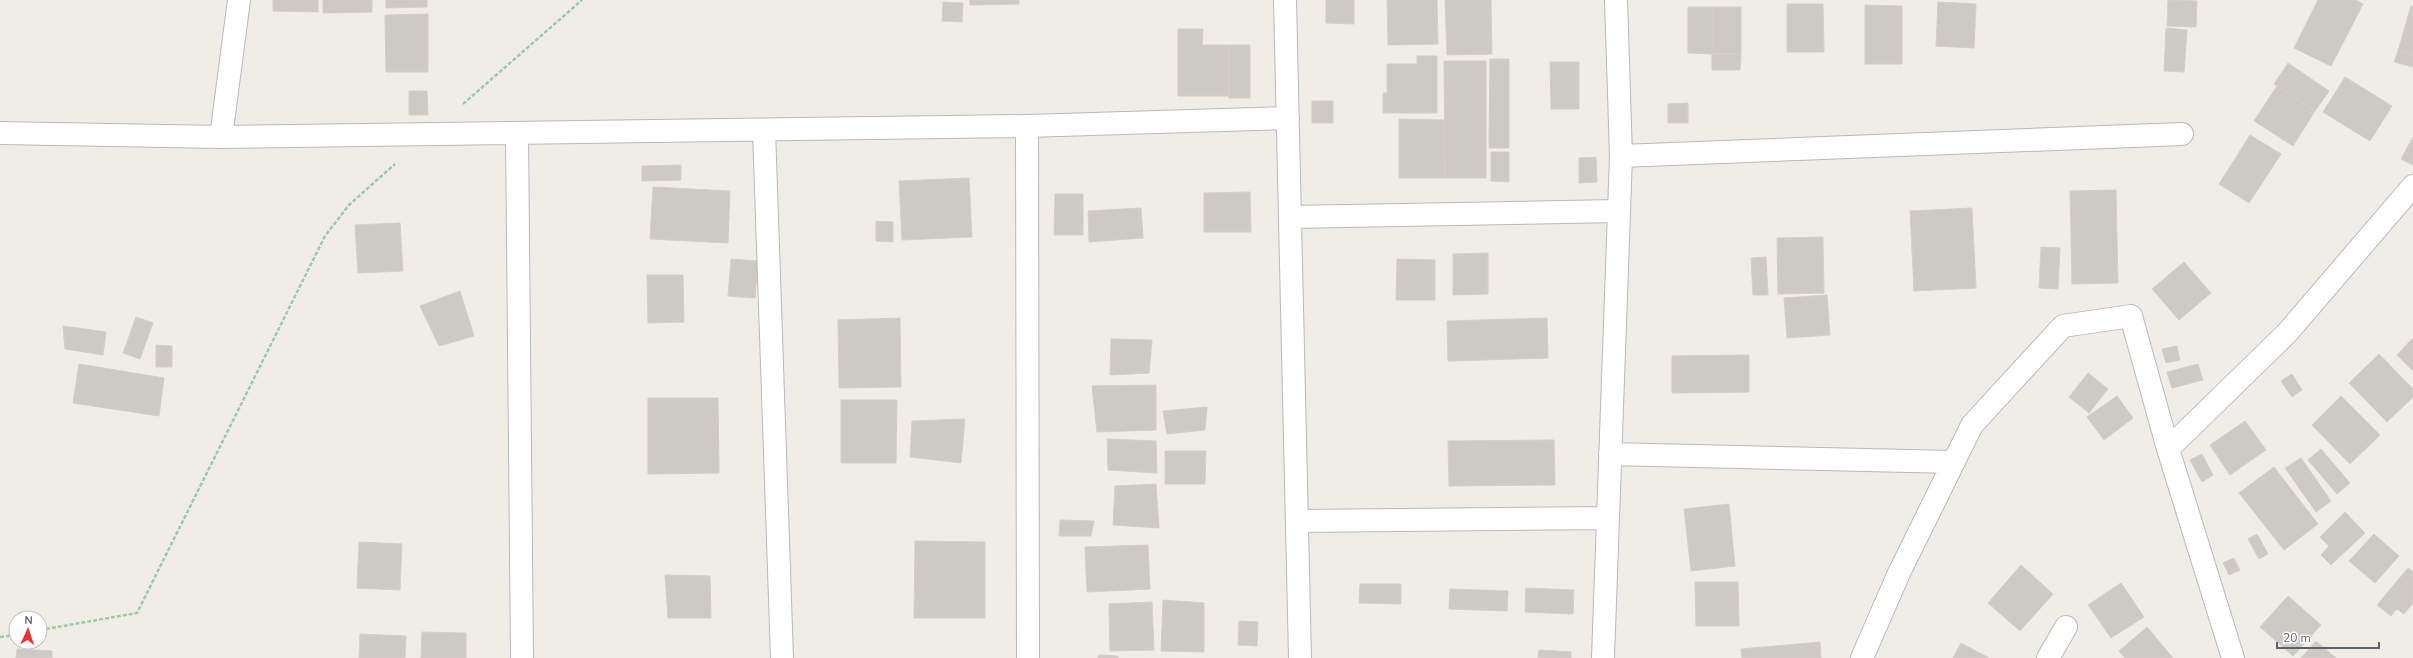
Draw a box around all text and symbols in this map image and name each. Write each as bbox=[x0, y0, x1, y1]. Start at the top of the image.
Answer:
north arrow bbox=[8, 610, 48, 650]
text: N bbox=[24, 613, 33, 628]
scale bar bbox=[2277, 624, 2379, 650]
text: 20 m bbox=[2283, 630, 2311, 646]

